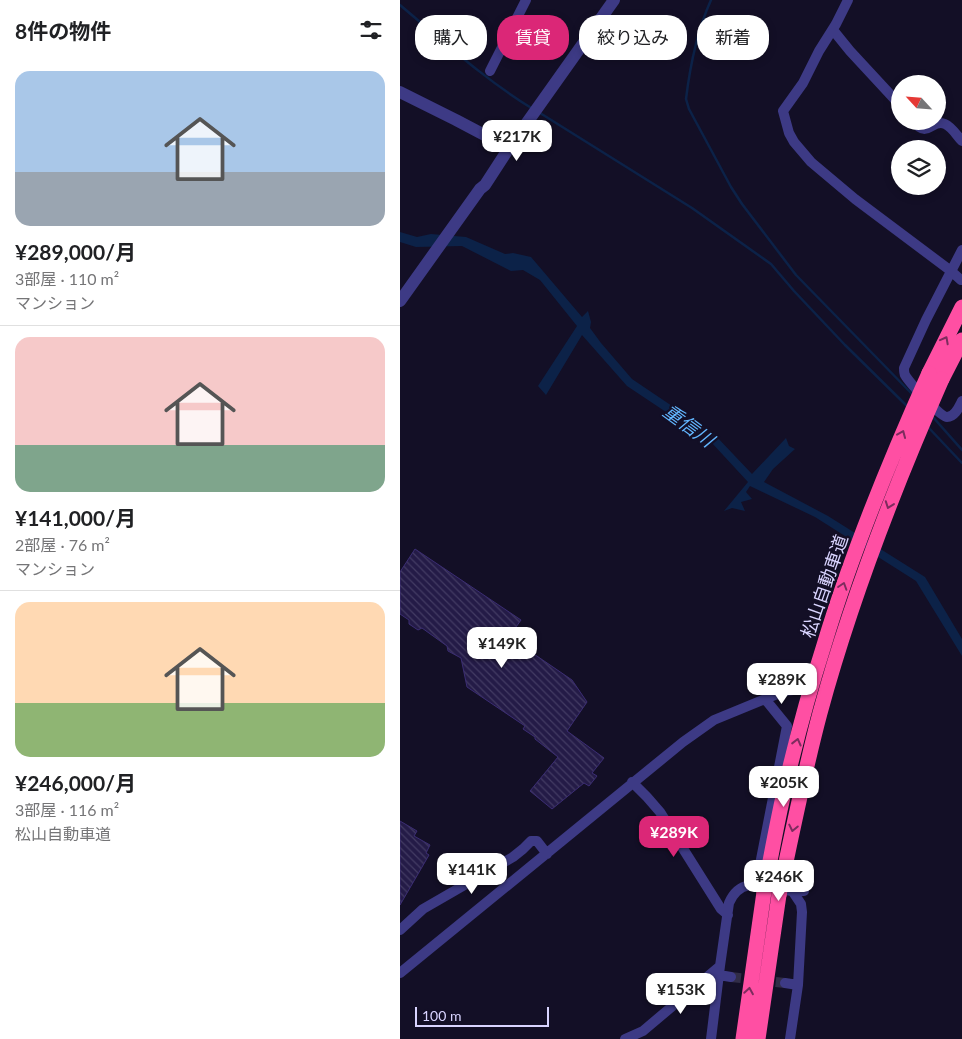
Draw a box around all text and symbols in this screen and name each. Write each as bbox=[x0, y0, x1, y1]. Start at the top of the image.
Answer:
chip: 購入 bbox=[415, 15, 487, 60]
chip: 賃貸 bbox=[497, 15, 569, 60]
chip: 絞り込み bbox=[579, 15, 687, 60]
chip: 新着 bbox=[697, 15, 769, 60]
icon: filters bbox=[357, 16, 385, 44]
text: 8件の物件 bbox=[15, 18, 111, 43]
north arrow bbox=[891, 75, 946, 130]
map controls bbox=[891, 75, 946, 195]
icon: home bbox=[155, 104, 245, 194]
pin: ¥217K bbox=[482, 120, 552, 162]
text: ¥217K bbox=[493, 126, 541, 145]
button: layers bbox=[891, 140, 946, 195]
text: ¥289,000/月 bbox=[15, 239, 136, 264]
text: 3部屋 · 110 m² bbox=[15, 269, 119, 288]
text: マンション bbox=[15, 293, 95, 312]
one-way arrow bbox=[939, 336, 949, 345]
icon: home bbox=[155, 369, 245, 459]
water label: 重信川 bbox=[659, 399, 720, 452]
one-way arrow bbox=[896, 431, 906, 439]
one-way arrow bbox=[885, 500, 895, 509]
text: ¥141,000/月 bbox=[15, 505, 136, 530]
street label: 松山自動車道 bbox=[796, 531, 852, 641]
text: 2部屋 · 76 m² bbox=[15, 535, 110, 554]
text: マンション bbox=[15, 559, 95, 578]
one-way arrow bbox=[837, 582, 847, 591]
pin: ¥149K bbox=[467, 626, 537, 669]
text: ¥149K bbox=[478, 633, 526, 652]
icon: home bbox=[155, 634, 245, 724]
pin: ¥289K bbox=[747, 662, 817, 705]
text: ¥289K bbox=[758, 669, 806, 688]
one-way arrow bbox=[791, 737, 802, 746]
pin: ¥205K bbox=[749, 766, 819, 808]
text: ¥246,000/月 bbox=[15, 770, 136, 795]
text: ¥205K bbox=[760, 772, 808, 791]
text: 3部屋 · 116 m² bbox=[15, 800, 119, 819]
pin: ¥289K bbox=[639, 816, 709, 858]
text: ¥289K bbox=[650, 822, 698, 841]
text: 松山自動車道 bbox=[15, 824, 111, 843]
one-way arrow bbox=[788, 824, 799, 832]
pin: ¥141K bbox=[437, 852, 507, 895]
text: ¥141K bbox=[448, 859, 496, 878]
pin: ¥246K bbox=[744, 860, 814, 902]
text: ¥246K bbox=[755, 866, 803, 885]
pin: ¥153K bbox=[646, 972, 716, 1015]
text: ¥153K bbox=[657, 979, 705, 998]
one-way arrow bbox=[743, 986, 754, 994]
scale bar bbox=[415, 1004, 549, 1027]
text: 100 m bbox=[422, 1007, 461, 1024]

